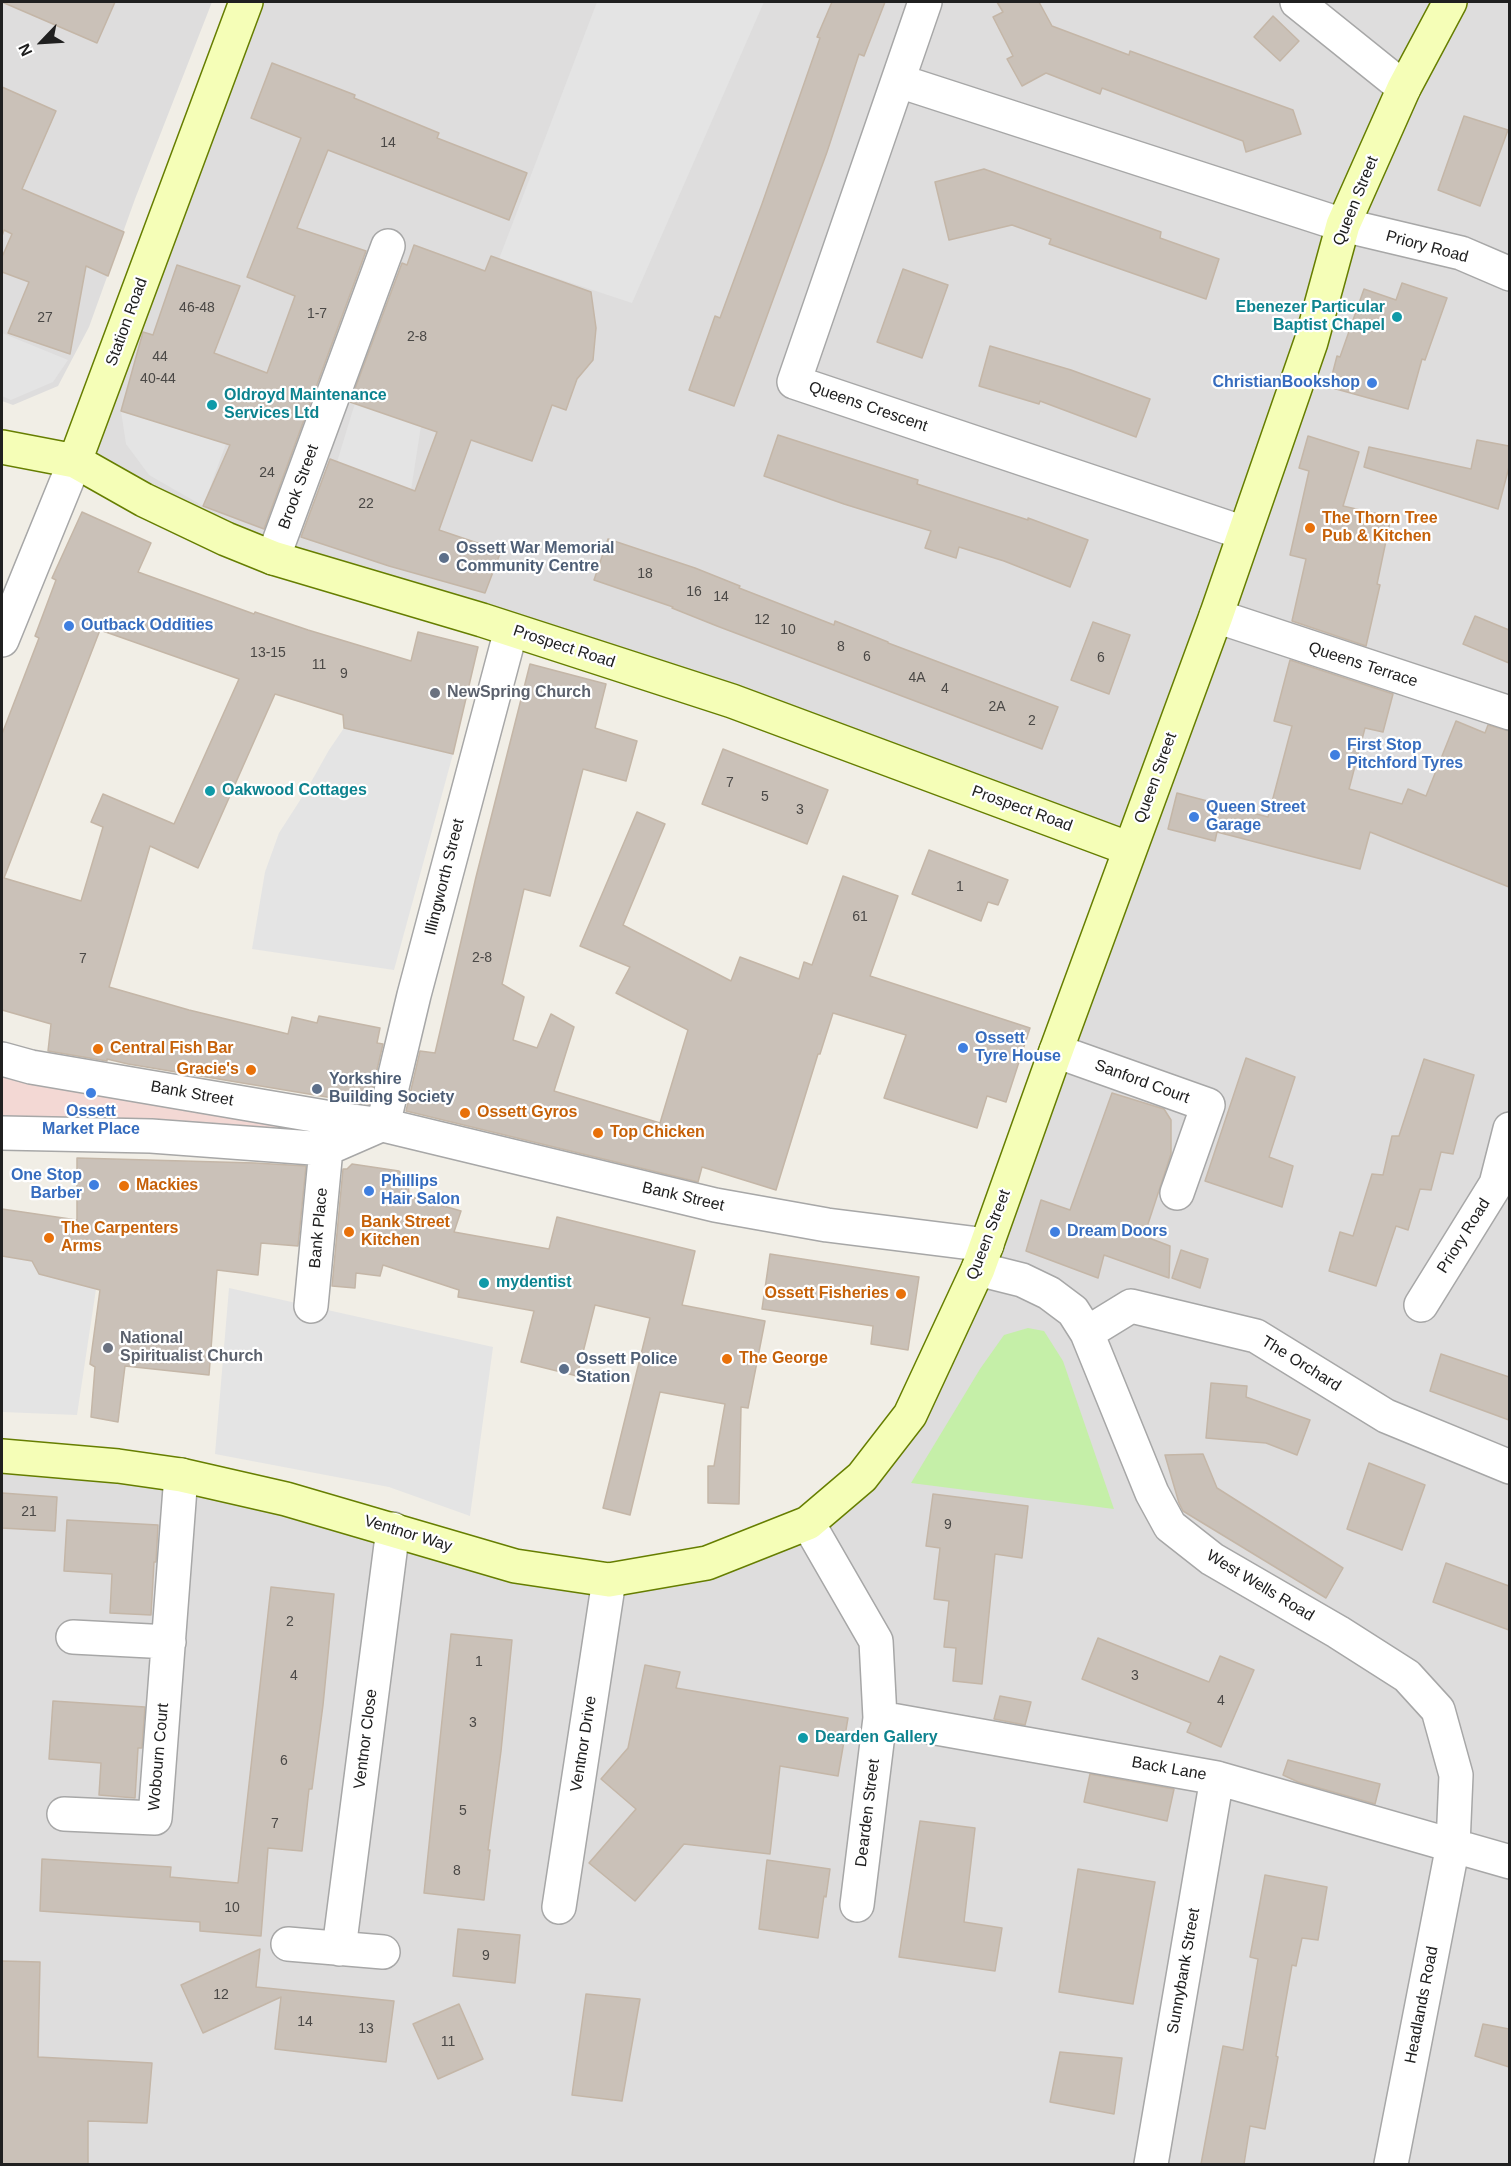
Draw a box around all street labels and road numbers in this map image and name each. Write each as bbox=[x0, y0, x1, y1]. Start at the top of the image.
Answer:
street label: Queen Street bbox=[1329, 153, 1383, 249]
street label: Priory Road bbox=[1384, 227, 1470, 267]
street label: Station Road bbox=[102, 275, 152, 369]
street label: Queens Crescent bbox=[806, 378, 930, 436]
street label: Brook Street bbox=[275, 442, 323, 532]
street label: Prospect Road bbox=[511, 622, 617, 672]
street label: Queens Terrace bbox=[1306, 638, 1420, 692]
street label: Queen Street bbox=[1131, 730, 1181, 826]
street label: Prospect Road bbox=[969, 782, 1075, 836]
street label: Illingworth Street bbox=[421, 817, 469, 937]
street label: Sanford Court bbox=[1092, 1056, 1192, 1108]
street label: Bank Street bbox=[149, 1077, 235, 1111]
street label: Bank Street bbox=[640, 1178, 726, 1216]
street label: Bank Place bbox=[306, 1187, 332, 1269]
street label: Queen Street bbox=[963, 1187, 1015, 1283]
street label: Priory Road bbox=[1433, 1195, 1495, 1277]
street label: The Orchard bbox=[1258, 1332, 1344, 1396]
street label: Ventnor Way bbox=[362, 1512, 454, 1556]
street label: West Wells Road bbox=[1203, 1546, 1317, 1626]
street label: Ventnor Close bbox=[350, 1688, 382, 1790]
street label: Ventnor Drive bbox=[567, 1695, 601, 1793]
street label: Wobourn Court bbox=[145, 1702, 173, 1812]
street label: Back Lane bbox=[1130, 1753, 1208, 1785]
street label: Dearden Street bbox=[852, 1758, 884, 1868]
street label: Sunnybank Street bbox=[1164, 1907, 1204, 2035]
street label: Headlands Road bbox=[1401, 1945, 1443, 2065]

